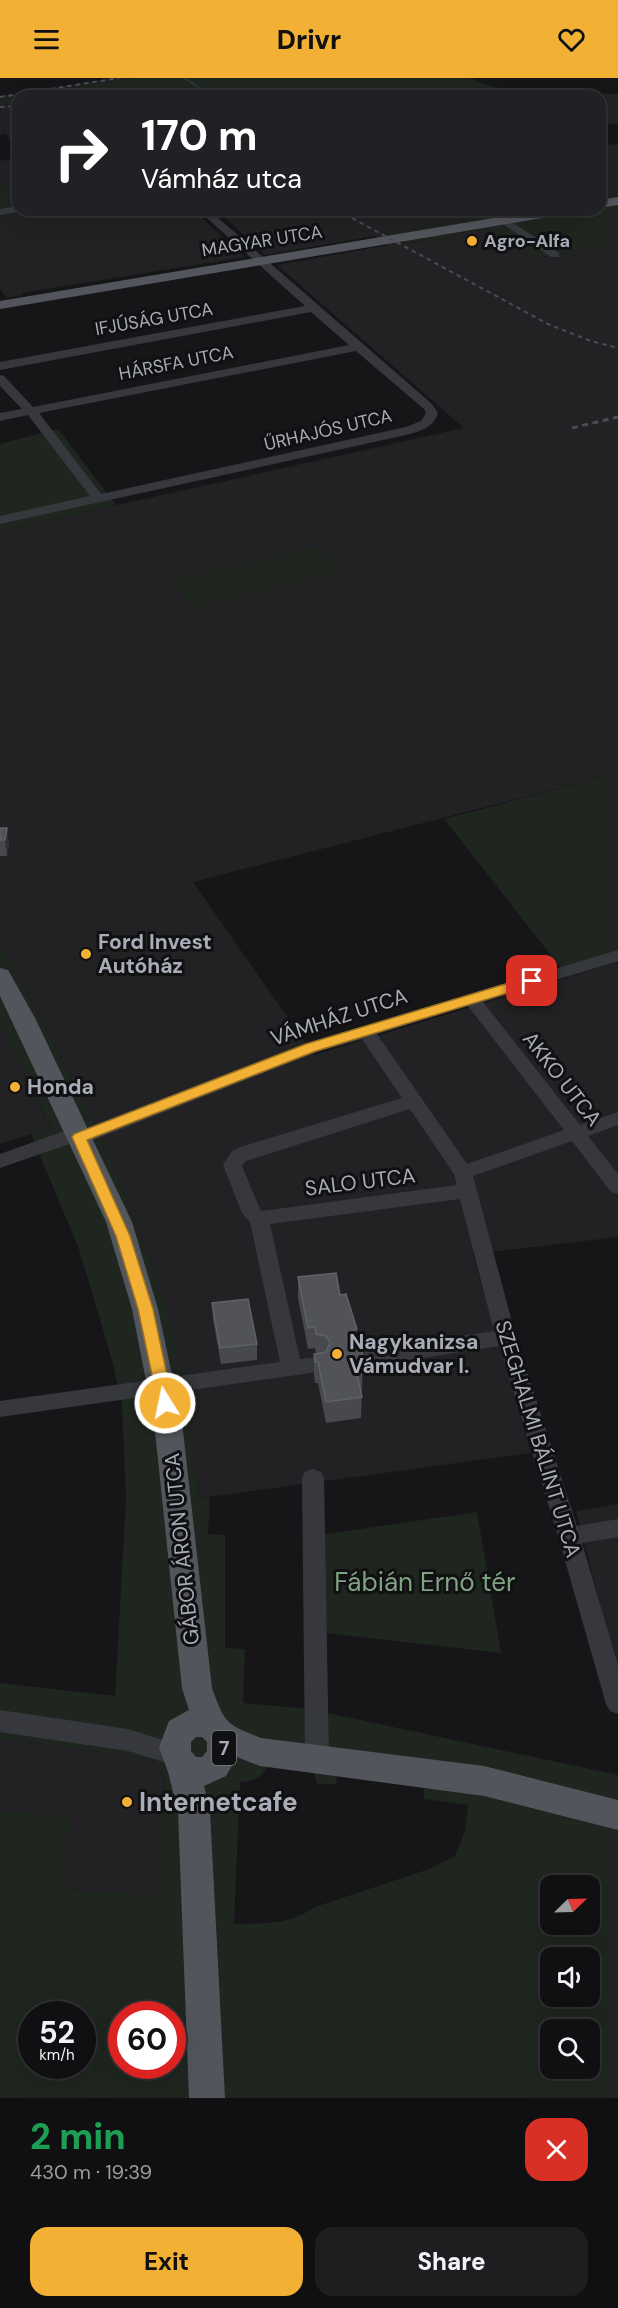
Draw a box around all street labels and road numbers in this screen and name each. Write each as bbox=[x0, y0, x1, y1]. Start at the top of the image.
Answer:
street label: MAGYAR UTCA bbox=[200, 220, 324, 262]
street label: IFJÚSÁG UTCA bbox=[93, 297, 215, 341]
street label: HÁRSFA UTCA bbox=[117, 340, 235, 386]
street label: ŰRHAJÓS UTCA bbox=[262, 404, 394, 456]
street label: VÁMHÁZ UTCA bbox=[267, 982, 411, 1052]
street label: AKKO UTCA bbox=[516, 1026, 608, 1132]
street label: SALO UTCA bbox=[303, 1161, 417, 1203]
street label: SZEGHALMI BÁLINT UTCA bbox=[489, 1317, 587, 1561]
street label: GÁBOR ÁRON UTCA bbox=[158, 1451, 206, 1646]
road number: 7 bbox=[212, 1731, 236, 1765]

